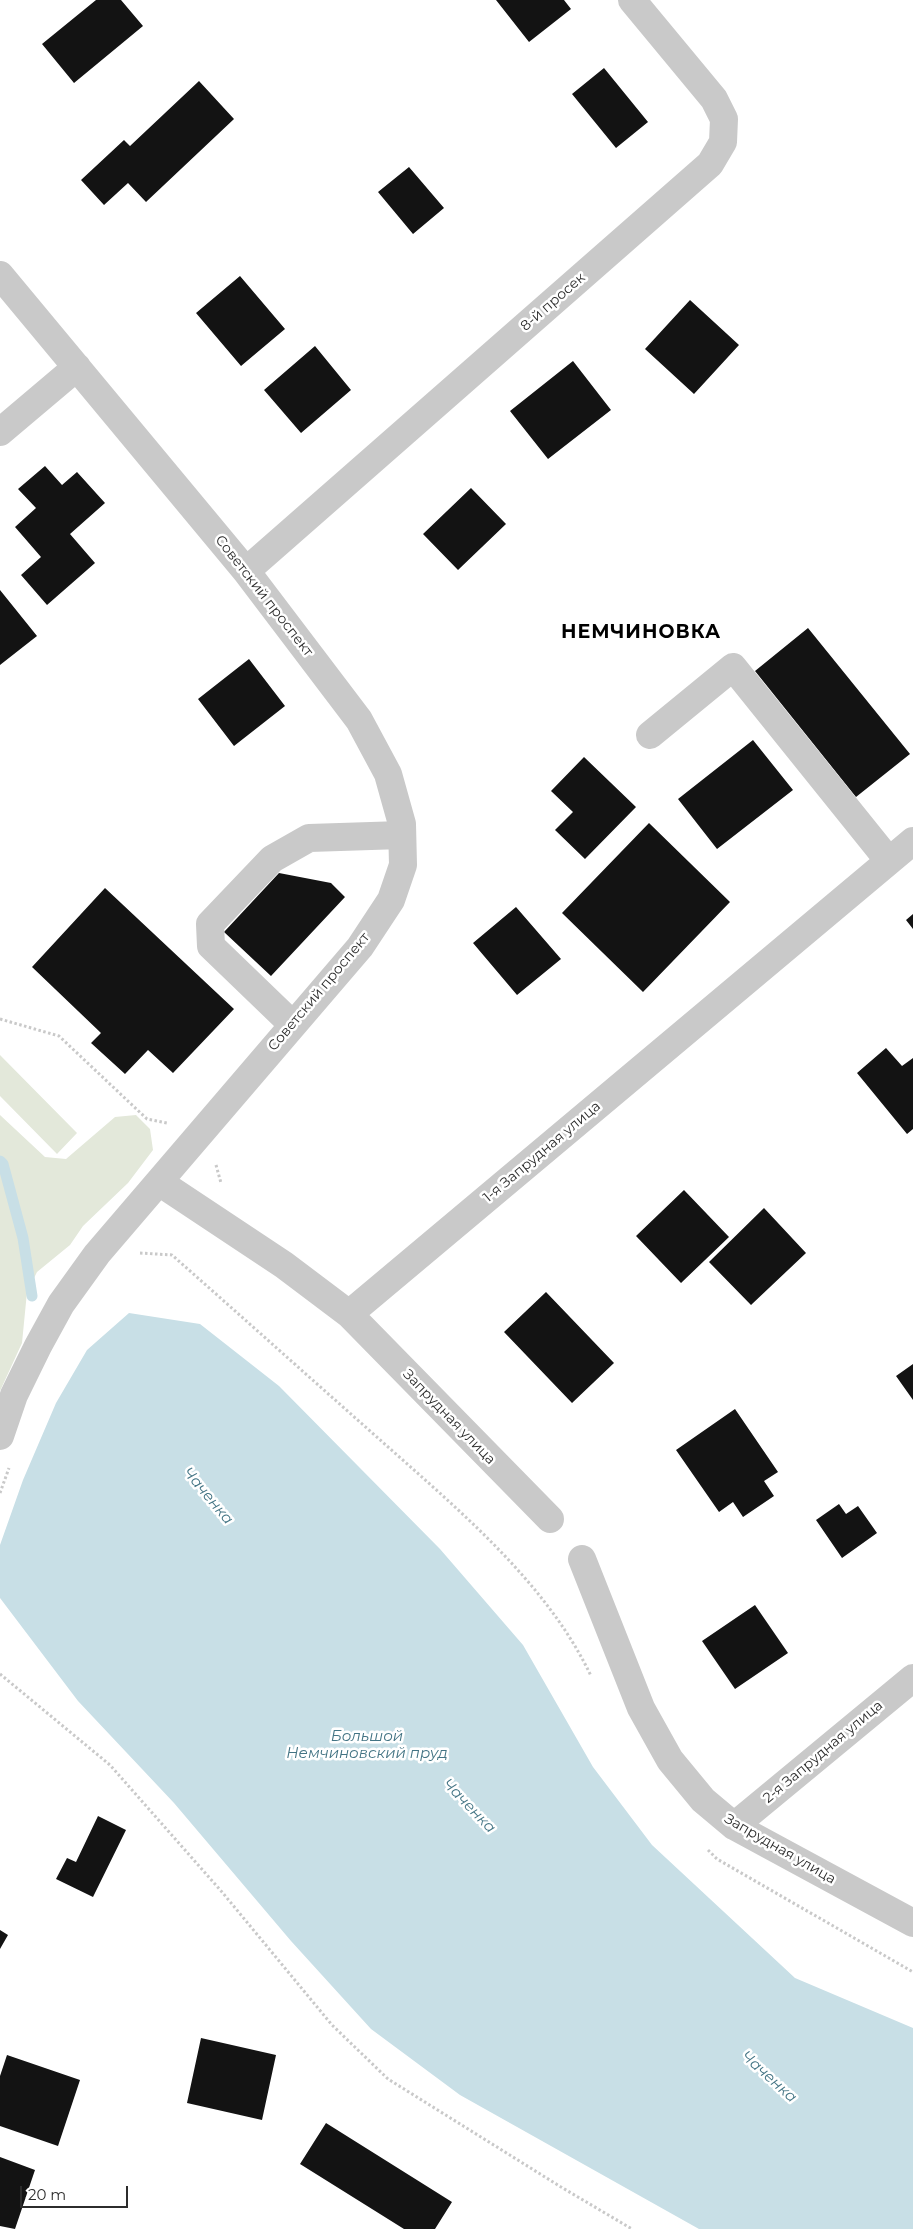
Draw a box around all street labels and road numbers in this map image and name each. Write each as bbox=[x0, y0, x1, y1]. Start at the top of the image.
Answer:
street label: 8-й просек bbox=[517, 269, 589, 335]
street label: Советский проспект bbox=[211, 532, 317, 660]
street label: Советский проспект bbox=[265, 929, 373, 1055]
street label: 1-я Запрудная улица bbox=[480, 1098, 604, 1206]
street label: Запрудная улица bbox=[399, 1366, 499, 1468]
street label: 2-я Запрудная улица bbox=[760, 1697, 886, 1807]
street label: Запрудная улица bbox=[721, 1810, 839, 1888]

